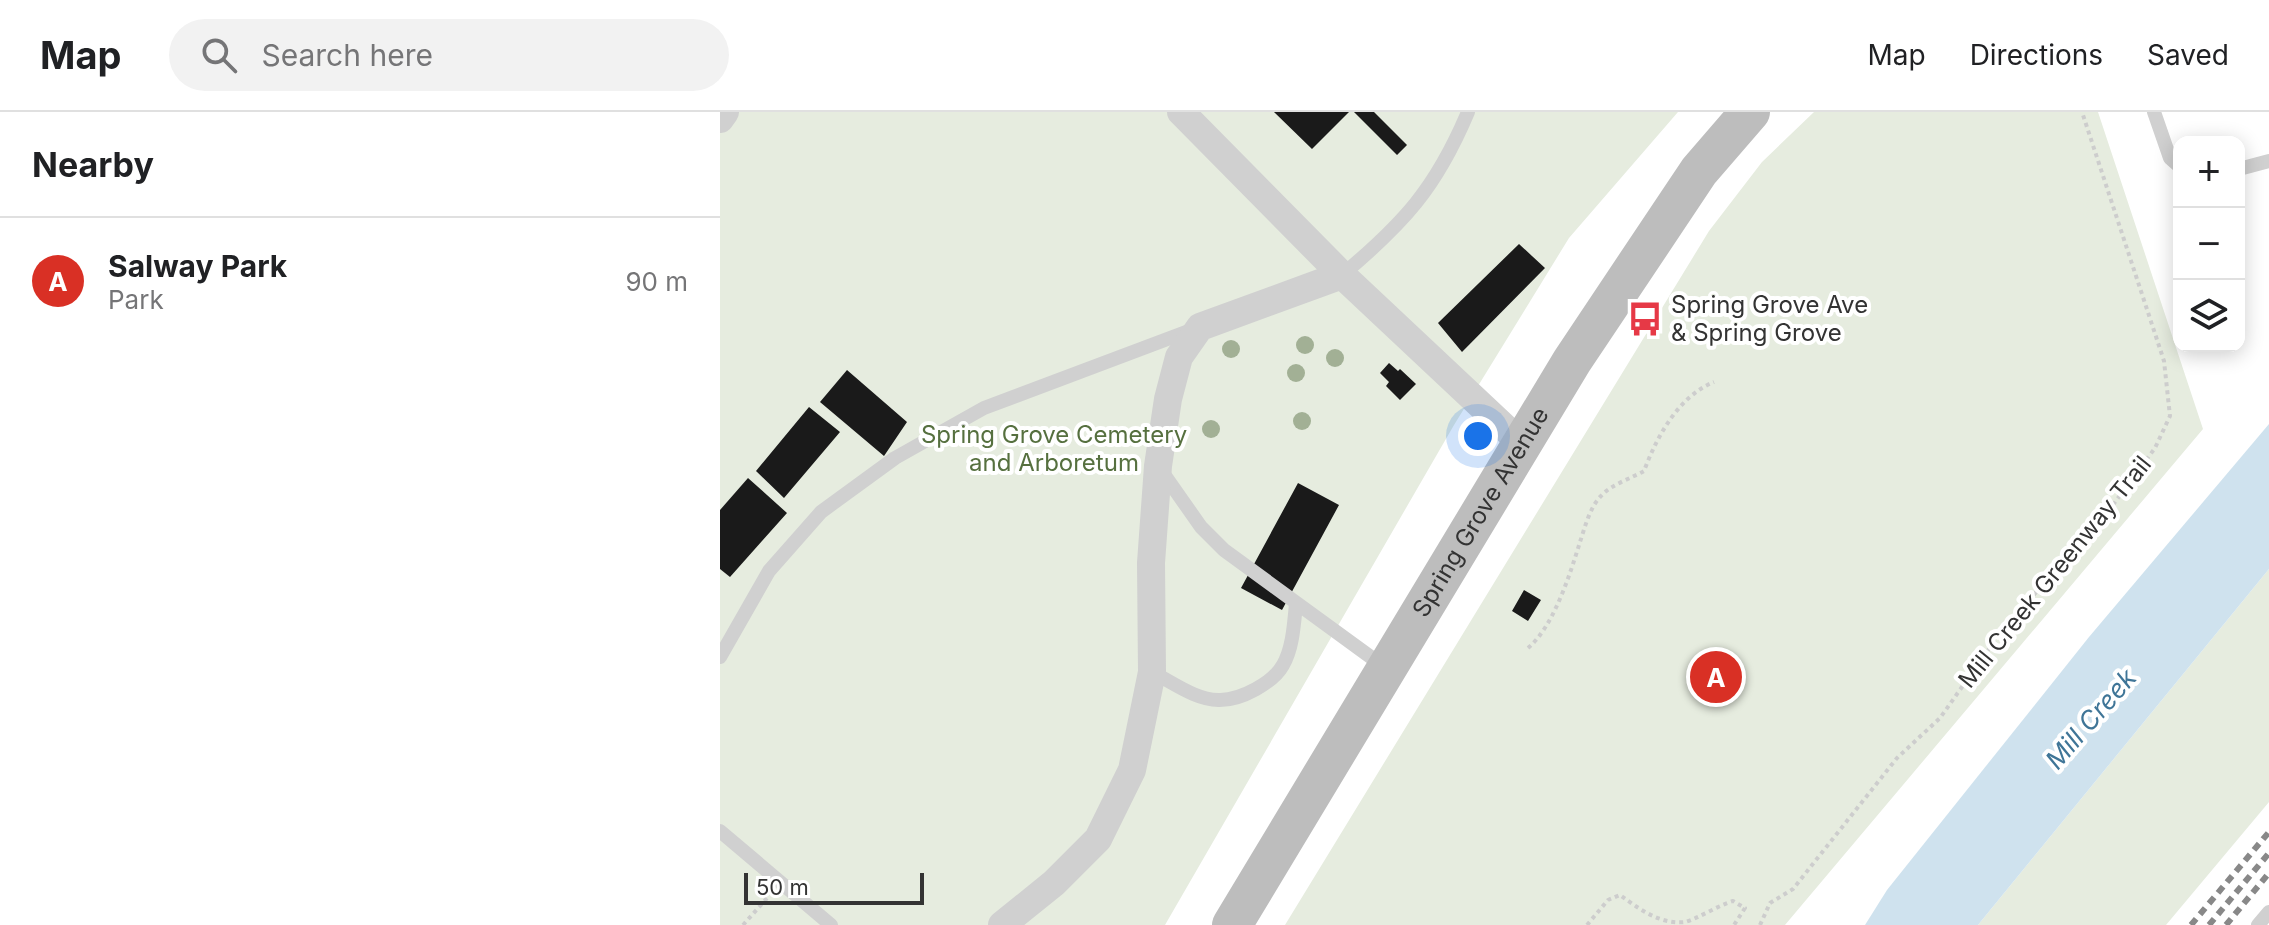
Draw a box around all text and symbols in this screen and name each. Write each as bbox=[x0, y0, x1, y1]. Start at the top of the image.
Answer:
search box bbox=[169, 19, 729, 91]
text: Map bbox=[40, 32, 121, 78]
icon: search bbox=[197, 33, 241, 77]
text: Search here bbox=[261, 37, 433, 73]
text: Map bbox=[1867, 38, 1926, 72]
text: Directions bbox=[1970, 38, 2103, 72]
text: Saved bbox=[2147, 38, 2229, 72]
map controls bbox=[2173, 136, 2245, 352]
button: + bbox=[2173, 136, 2245, 208]
text: Nearby bbox=[32, 144, 154, 185]
button: − bbox=[2173, 208, 2245, 280]
text: Salway Park bbox=[108, 248, 287, 284]
text: A bbox=[48, 266, 68, 297]
text: 90 m bbox=[625, 266, 688, 297]
button: layers bbox=[2173, 280, 2245, 352]
text: Park bbox=[108, 284, 164, 315]
place label: Spring Grove Ave & Spring Grove bbox=[1671, 290, 1868, 347]
bus stop icon: Spring Grove Ave & Spring Grove bbox=[1626, 300, 1664, 338]
street label: Spring Grove Avenue bbox=[1406, 402, 1555, 622]
your location bbox=[1458, 416, 1498, 456]
park label: Spring Grove Cemetery and Arboretum bbox=[921, 420, 1187, 477]
street label: Mill Creek Greenway Trail bbox=[1952, 450, 2157, 693]
pin: A bbox=[1690, 647, 1742, 707]
water label: Mill Creek bbox=[2039, 662, 2143, 775]
scale bar bbox=[744, 869, 924, 905]
text: 50 m bbox=[756, 874, 809, 900]

